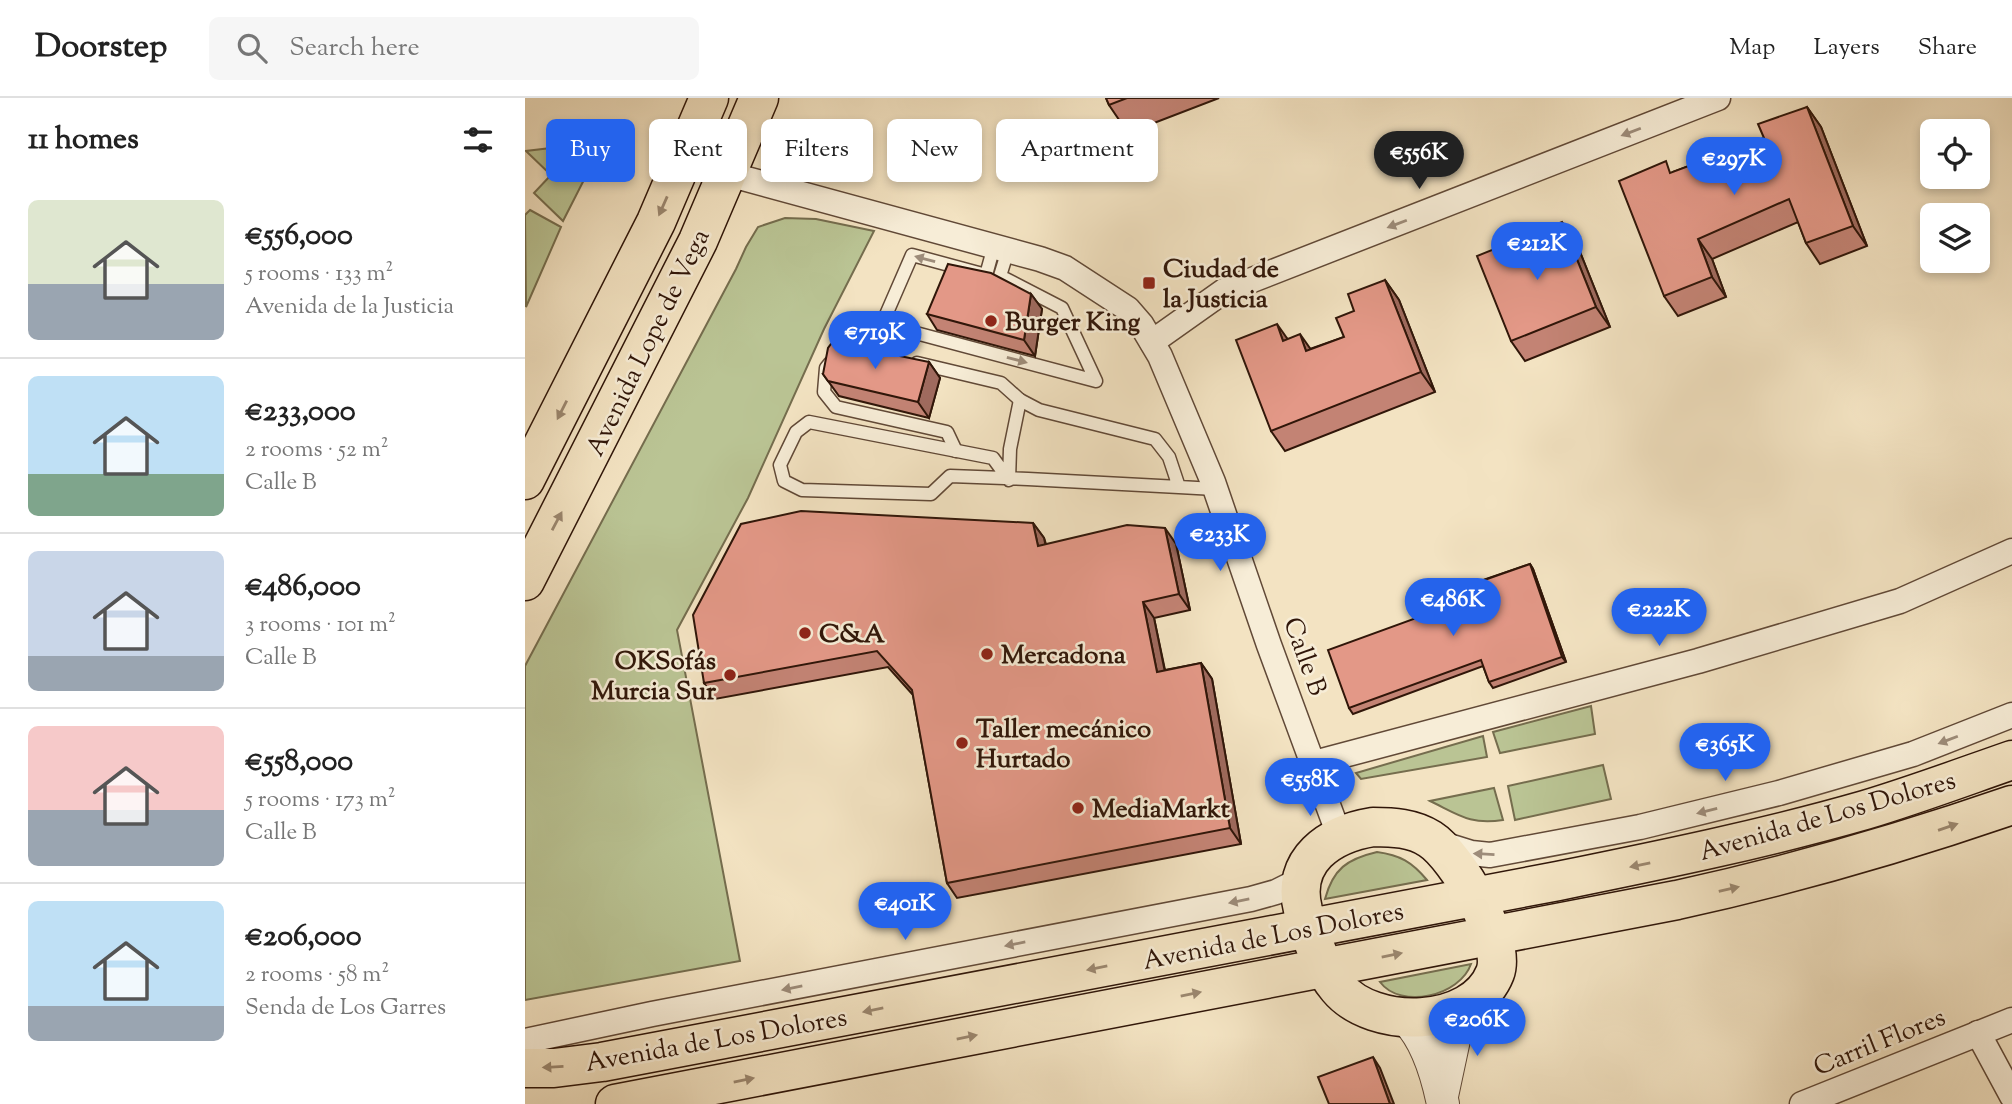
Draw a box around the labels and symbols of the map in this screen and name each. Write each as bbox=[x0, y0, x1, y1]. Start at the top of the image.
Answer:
one-way arrow bbox=[1621, 126, 1642, 137]
pin: €556K bbox=[1370, 132, 1468, 191]
pin: €297K bbox=[1685, 138, 1783, 197]
one-way arrow bbox=[657, 196, 669, 216]
one-way arrow bbox=[1386, 218, 1407, 229]
pin: €212K bbox=[1488, 222, 1586, 282]
street label: Avenida Lope de Vega bbox=[578, 223, 720, 463]
place label: Ciudad de la Justicia bbox=[1163, 252, 1279, 319]
one-way arrow bbox=[913, 253, 935, 264]
marker: Ciudad de la Justicia bbox=[1141, 275, 1157, 291]
place label: Burger King bbox=[1005, 305, 1140, 342]
pin: €719K bbox=[826, 312, 924, 371]
marker: Burger King bbox=[983, 313, 999, 329]
one-way arrow bbox=[1006, 355, 1028, 366]
one-way arrow bbox=[556, 400, 568, 420]
one-way arrow bbox=[551, 511, 562, 531]
pin: €233K bbox=[1171, 514, 1269, 573]
pin: €486K bbox=[1404, 578, 1502, 638]
pin: €222K bbox=[1610, 588, 1708, 648]
street label: Calle B bbox=[1272, 613, 1335, 701]
place label: C&A bbox=[819, 617, 886, 654]
marker: C&A bbox=[797, 625, 813, 641]
place label: Mercadona bbox=[1001, 638, 1126, 675]
place label: OKSofás Murcia Sur bbox=[591, 644, 716, 711]
marker: Mercadona bbox=[979, 646, 995, 662]
marker: OKSofás Murcia Sur bbox=[722, 667, 738, 683]
place label: Taller mecánico Hurtado bbox=[976, 712, 1151, 779]
pin: €365K bbox=[1676, 724, 1774, 783]
marker: Taller mecánico Hurtado bbox=[954, 735, 970, 751]
one-way arrow bbox=[1938, 735, 1959, 746]
pin: €558K bbox=[1261, 758, 1359, 818]
street label: Avenida de Los Dolores bbox=[1695, 763, 1960, 872]
place label: MediaMarkt bbox=[1092, 792, 1230, 829]
marker: MediaMarkt bbox=[1070, 800, 1086, 816]
one-way arrow bbox=[1696, 806, 1718, 817]
one-way arrow bbox=[1937, 821, 1958, 832]
one-way arrow bbox=[1473, 848, 1495, 859]
one-way arrow bbox=[1629, 859, 1651, 870]
pin: €401K bbox=[856, 882, 954, 942]
one-way arrow bbox=[1718, 883, 1740, 894]
street label: Avenida de Los Dolores bbox=[1140, 894, 1407, 981]
one-way arrow bbox=[1228, 896, 1250, 907]
one-way arrow bbox=[1004, 939, 1026, 950]
one-way arrow bbox=[1381, 950, 1403, 961]
one-way arrow bbox=[1086, 963, 1108, 974]
one-way arrow bbox=[781, 982, 803, 993]
one-way arrow bbox=[1180, 989, 1202, 1000]
pin: €206K bbox=[1428, 998, 1526, 1058]
street label: Avenida de Los Dolores bbox=[583, 1000, 850, 1083]
street label: Carril Flores bbox=[1808, 1000, 1952, 1087]
one-way arrow bbox=[862, 1005, 884, 1016]
one-way arrow bbox=[956, 1031, 978, 1042]
one-way arrow bbox=[542, 1062, 564, 1073]
one-way arrow bbox=[733, 1074, 755, 1085]

